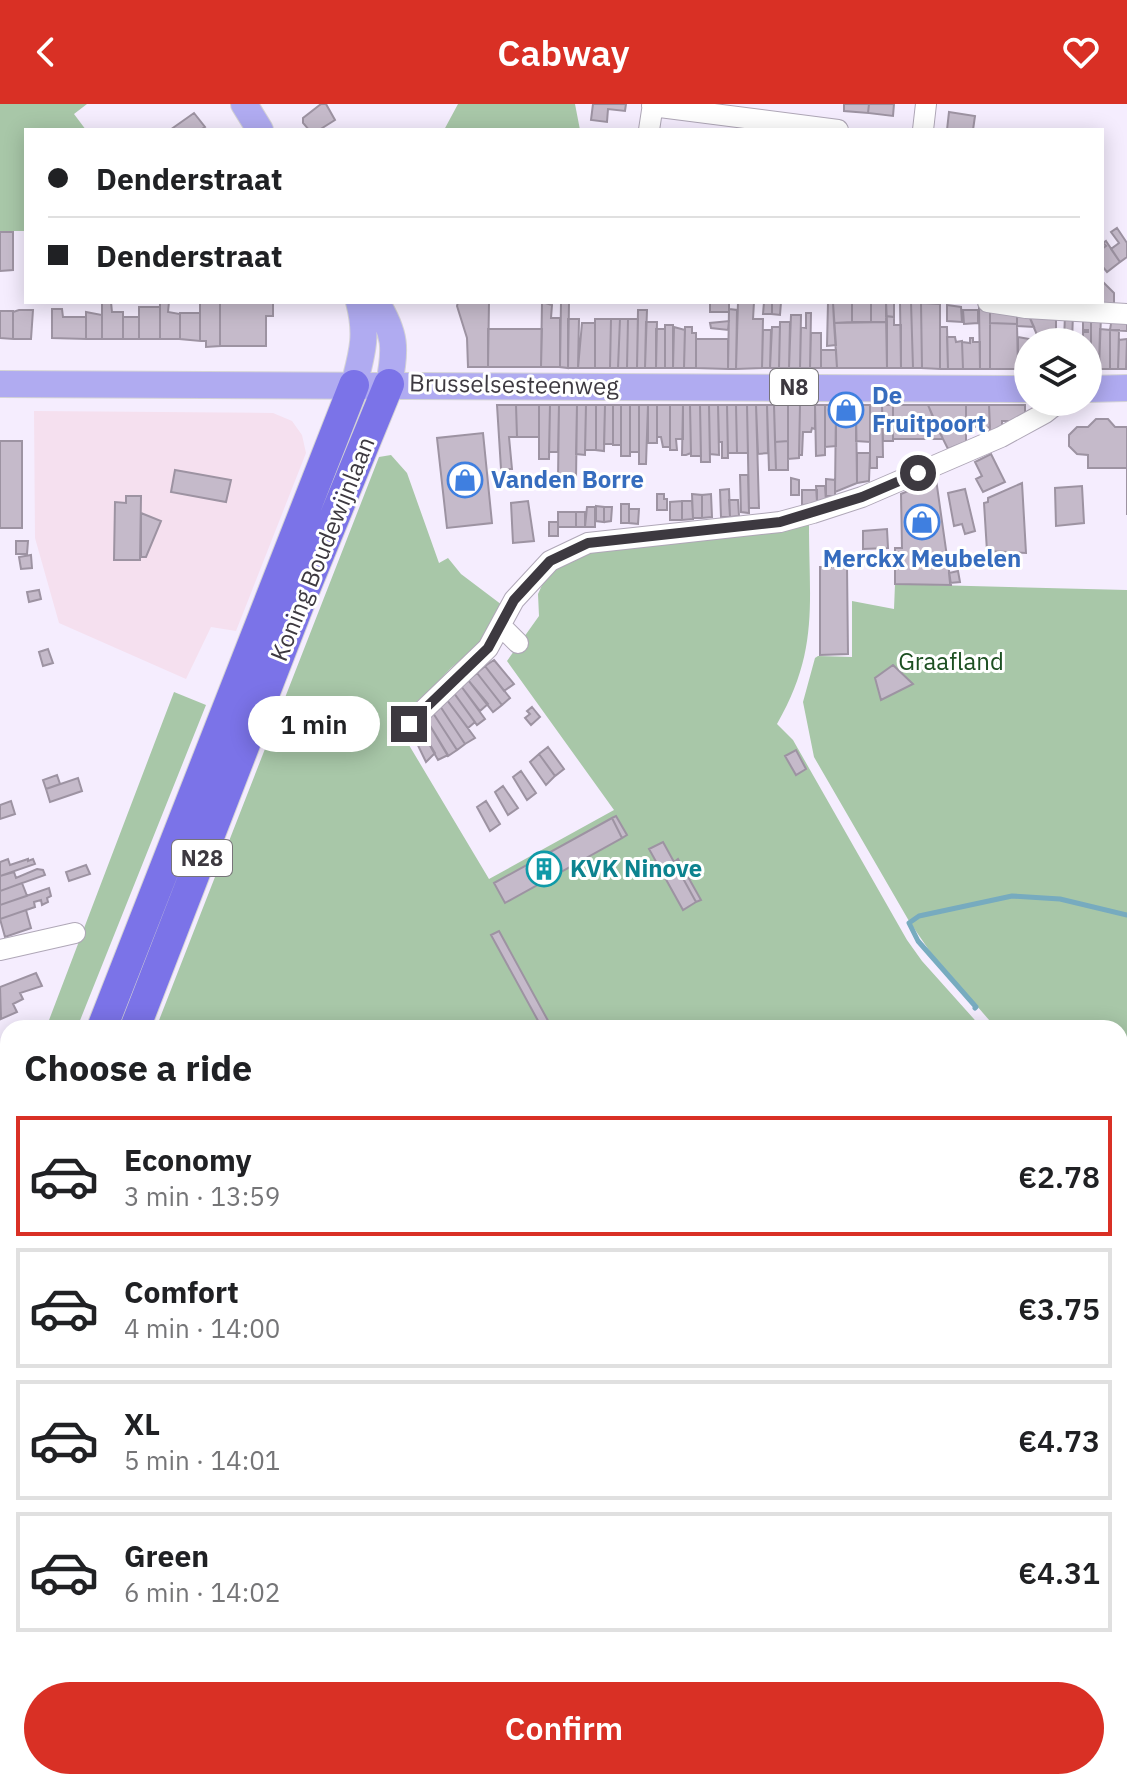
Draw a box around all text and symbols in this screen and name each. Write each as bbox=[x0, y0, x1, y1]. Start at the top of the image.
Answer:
text: Cabway bbox=[497, 29, 630, 76]
icon: back bbox=[24, 30, 68, 74]
icon: heart bbox=[1059, 30, 1103, 74]
text: Denderstraat bbox=[96, 159, 282, 198]
text: Denderstraat bbox=[96, 236, 282, 275]
map controls bbox=[1014, 328, 1102, 416]
button: layers bbox=[1014, 328, 1102, 416]
street label: Brusselsesteenweg bbox=[409, 366, 619, 402]
road number: N8 bbox=[770, 369, 818, 405]
place label: De Fruitpoort bbox=[872, 379, 986, 439]
shop icon: De Fruitpoort bbox=[827, 391, 865, 429]
street label: Koning Boudewijnlaan bbox=[262, 432, 382, 666]
route start bbox=[900, 455, 936, 491]
shop icon: Vanden Borre bbox=[446, 461, 484, 499]
place label: Vanden Borre bbox=[491, 463, 644, 495]
shop icon: Merckx Meubelen bbox=[903, 503, 941, 541]
place label: Merckx Meubelen bbox=[823, 542, 1021, 574]
park label: Graafland bbox=[898, 645, 1004, 677]
callout: 1 min bbox=[249, 696, 381, 752]
route end bbox=[391, 706, 427, 742]
text: 1 min bbox=[280, 707, 348, 741]
road number: N28 bbox=[172, 840, 232, 876]
building icon: KVK Ninove bbox=[525, 850, 563, 888]
place label: KVK Ninove bbox=[570, 852, 702, 884]
text: Choose a ride bbox=[24, 1044, 252, 1091]
icon: car bbox=[28, 1140, 100, 1212]
text: Economy bbox=[124, 1140, 252, 1179]
text: €2.78 bbox=[1018, 1157, 1100, 1196]
text: 3 min · 13:59 bbox=[124, 1179, 280, 1213]
icon: car bbox=[28, 1272, 100, 1344]
text: Comfort bbox=[124, 1272, 239, 1311]
text: €3.75 bbox=[1018, 1289, 1100, 1328]
text: 4 min · 14:00 bbox=[124, 1311, 280, 1345]
icon: car bbox=[28, 1404, 100, 1476]
text: XL bbox=[124, 1404, 160, 1443]
text: €4.73 bbox=[1018, 1421, 1100, 1460]
text: 5 min · 14:01 bbox=[124, 1443, 280, 1477]
icon: car bbox=[28, 1536, 100, 1608]
text: Green bbox=[124, 1536, 209, 1575]
text: €4.31 bbox=[1018, 1553, 1100, 1592]
text: 6 min · 14:02 bbox=[124, 1575, 280, 1609]
button: Confirm bbox=[24, 1682, 1104, 1774]

